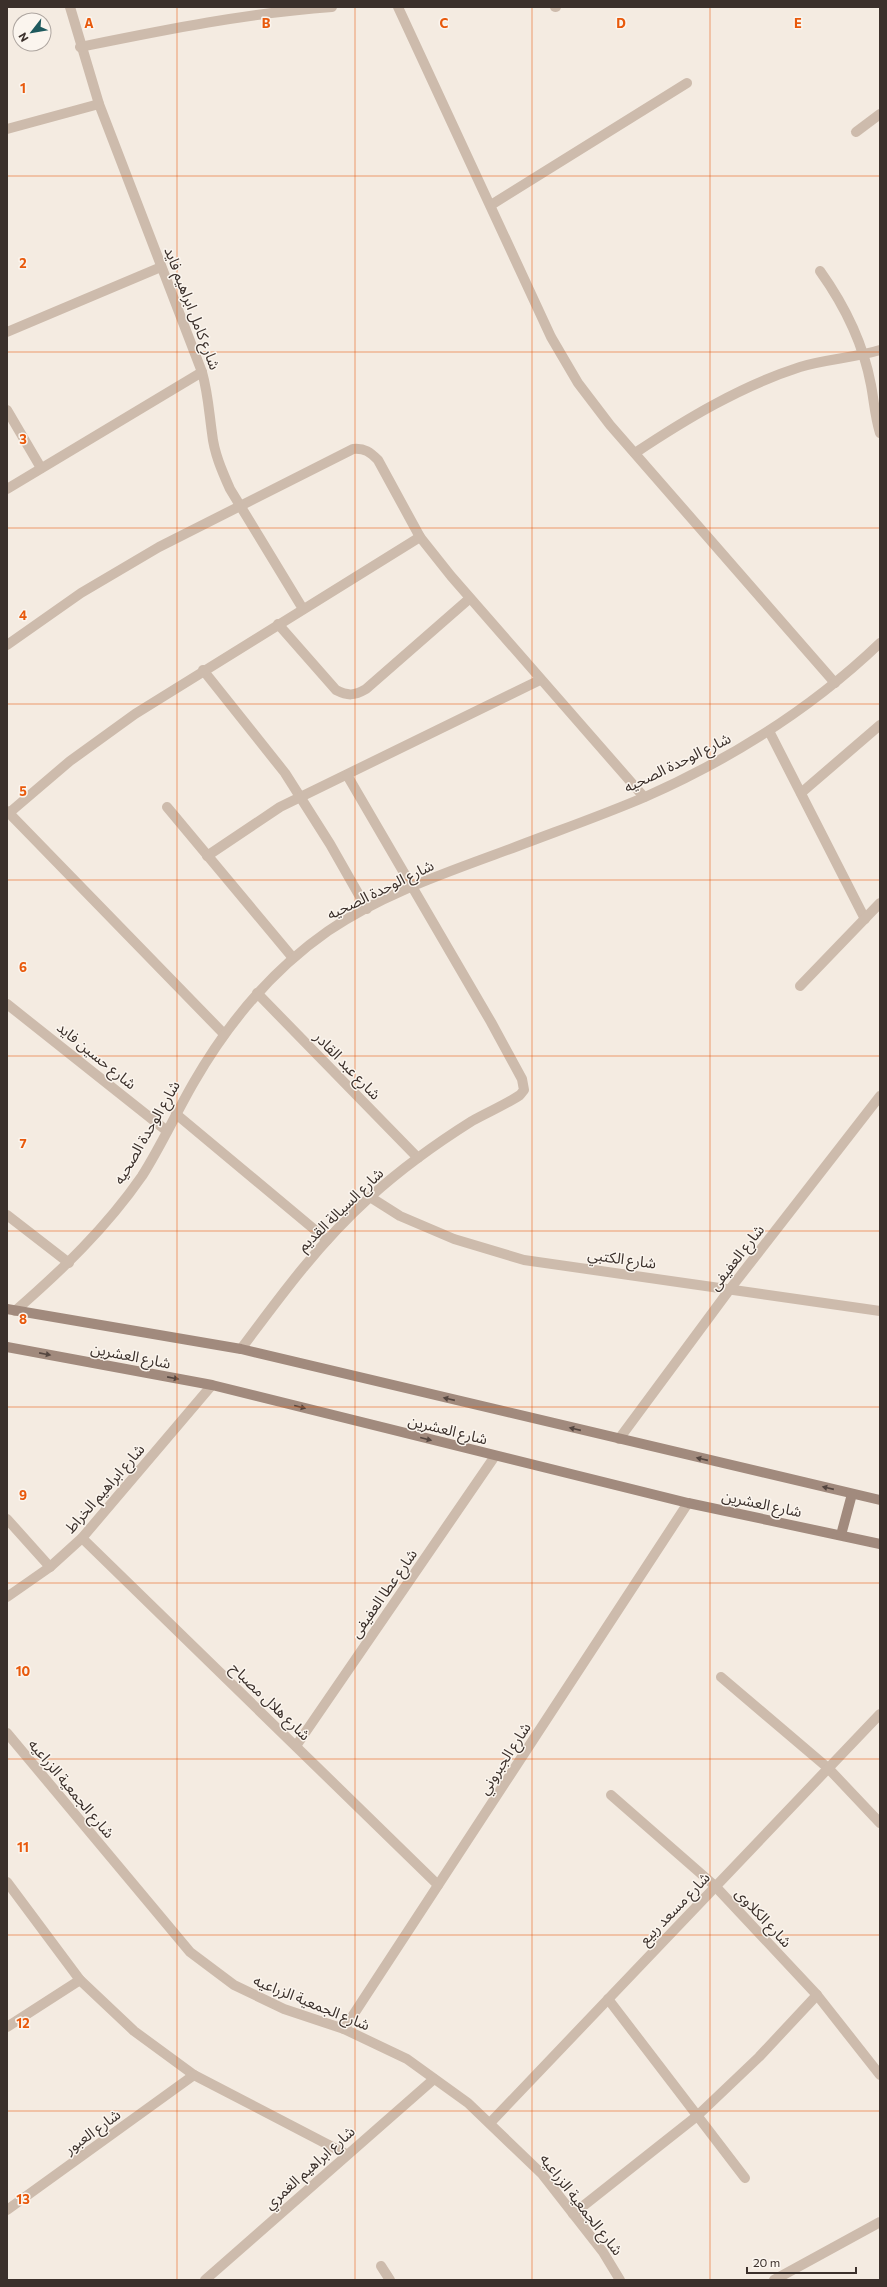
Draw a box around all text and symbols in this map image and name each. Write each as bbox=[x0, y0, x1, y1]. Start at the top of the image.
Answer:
north arrow bbox=[12, 12, 52, 52]
text: A bbox=[84, 15, 94, 31]
text: B bbox=[262, 15, 271, 31]
text: C bbox=[440, 15, 449, 31]
text: D bbox=[616, 15, 626, 31]
text: E bbox=[794, 15, 802, 31]
text: N bbox=[15, 31, 31, 44]
text: 1 bbox=[20, 80, 26, 96]
street label: شارع كامل ابراهيم فايد bbox=[158, 244, 225, 374]
text: 2 bbox=[19, 255, 27, 271]
text: 3 bbox=[19, 431, 27, 447]
text: 4 bbox=[19, 607, 27, 623]
street label: شارع الوحدة الصحيه bbox=[621, 728, 735, 799]
text: 5 bbox=[19, 783, 27, 799]
street label: شارع الوحدة الصحيه bbox=[324, 855, 438, 926]
text: 6 bbox=[19, 959, 27, 975]
street label: شارع حسين فايد bbox=[51, 1018, 140, 1096]
street label: شارع عبد القادر bbox=[308, 1027, 385, 1106]
street label: شارع الوحدة الصحيه bbox=[109, 1077, 187, 1189]
text: 7 bbox=[19, 1135, 27, 1151]
street label: شارع السيالة القديم bbox=[293, 1163, 390, 1257]
street label: شارع العفيفى bbox=[705, 1220, 771, 1296]
street label: شارع الكتبي bbox=[586, 1244, 658, 1276]
text: 8 bbox=[19, 1311, 27, 1327]
street label: شارع العشرين bbox=[89, 1338, 173, 1376]
one-way arrow bbox=[39, 1351, 51, 1357]
one-way arrow bbox=[167, 1375, 179, 1381]
one-way arrow bbox=[443, 1395, 455, 1401]
one-way arrow bbox=[294, 1404, 306, 1410]
street label: شارع العشرين bbox=[406, 1410, 490, 1451]
one-way arrow bbox=[569, 1425, 581, 1431]
one-way arrow bbox=[420, 1436, 432, 1442]
street label: شارع ابراهيم الخراط bbox=[60, 1440, 151, 1539]
one-way arrow bbox=[696, 1455, 708, 1461]
one-way arrow bbox=[822, 1485, 835, 1491]
street label: شارع العشرين bbox=[720, 1486, 804, 1524]
text: 9 bbox=[19, 1487, 27, 1503]
street label: شارع عطا العفيفى bbox=[346, 1545, 424, 1643]
street label: شارع هلال مصباح bbox=[224, 1658, 315, 1747]
text: 10 bbox=[16, 1663, 31, 1679]
street label: شارع الجبروني bbox=[474, 1719, 537, 1799]
street label: شارع الجمعية الزراعيه bbox=[22, 1735, 119, 1844]
text: 11 bbox=[17, 1839, 29, 1855]
street label: شارع مسعد ربيع bbox=[635, 1868, 716, 1951]
street label: شارع الكلاوى bbox=[729, 1884, 796, 1953]
street label: شارع الجمعية الزراعيه bbox=[250, 1970, 373, 2037]
text: 12 bbox=[16, 2015, 30, 2031]
street label: شارع العبور bbox=[60, 2104, 126, 2161]
street label: شارع ابراهيم الغمري bbox=[260, 2121, 361, 2215]
street label: شارع الجمعية الزراعيه bbox=[534, 2150, 627, 2261]
text: 13 bbox=[16, 2191, 30, 2207]
scale bar bbox=[747, 2249, 856, 2275]
text: 20 m bbox=[753, 2255, 780, 2269]

